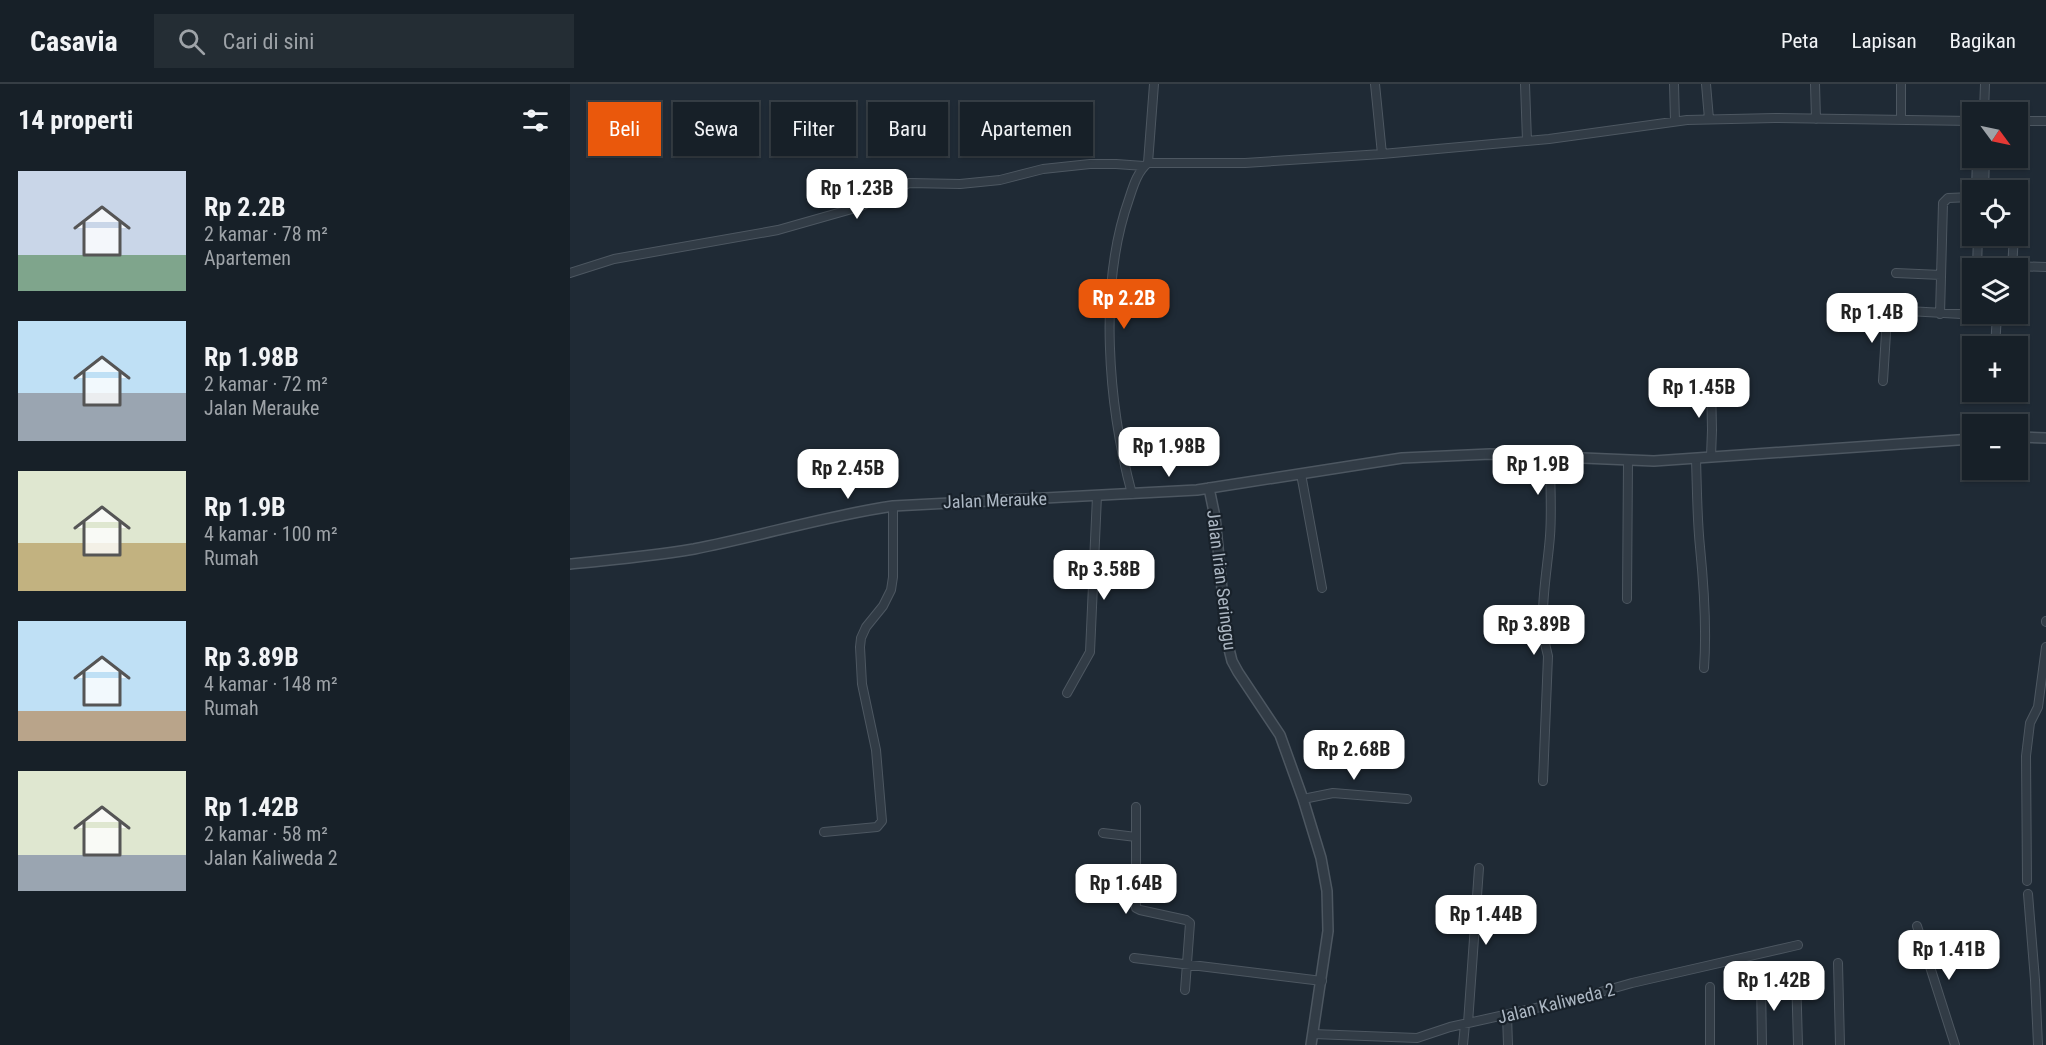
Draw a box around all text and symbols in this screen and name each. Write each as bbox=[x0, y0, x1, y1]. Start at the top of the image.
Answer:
search box bbox=[154, 14, 574, 68]
text: Casavia bbox=[30, 25, 118, 58]
icon: search bbox=[175, 25, 208, 58]
text: Cari di sini bbox=[223, 29, 314, 54]
text: Peta bbox=[1781, 29, 1819, 53]
text: Lapisan bbox=[1852, 29, 1917, 53]
text: Bagikan bbox=[1950, 29, 2016, 53]
chip: Beli bbox=[588, 102, 661, 156]
chip: Sewa bbox=[673, 102, 759, 156]
chip: Filter bbox=[771, 102, 856, 156]
chip: Baru bbox=[868, 102, 948, 156]
chip: Apartemen bbox=[960, 102, 1093, 156]
north arrow bbox=[1962, 102, 2028, 168]
map controls bbox=[1962, 102, 2028, 480]
icon: filters bbox=[519, 104, 552, 137]
text: 14 properti bbox=[18, 105, 133, 135]
pin: Rp 1.23B bbox=[795, 169, 919, 220]
text: Rp 1.23B bbox=[821, 176, 893, 200]
button: locate bbox=[1962, 180, 2028, 246]
text: Rp 2.2B bbox=[204, 192, 286, 222]
icon: home bbox=[66, 195, 138, 267]
text: 2 kamar · 78 m² bbox=[204, 222, 328, 246]
text: Apartemen bbox=[204, 246, 291, 270]
button: layers bbox=[1962, 258, 2028, 324]
pin: Rp 2.2B bbox=[1069, 279, 1179, 330]
text: Rp 2.2B bbox=[1093, 286, 1155, 310]
pin: Rp 1.4B bbox=[1817, 293, 1927, 344]
text: Rp 1.4B bbox=[1841, 300, 1903, 324]
button: + bbox=[1962, 336, 2028, 402]
text: Rp 1.98B bbox=[204, 342, 299, 372]
icon: home bbox=[66, 345, 138, 417]
pin: Rp 1.45B bbox=[1637, 368, 1761, 419]
text: 2 kamar · 72 m² bbox=[204, 372, 328, 396]
text: Rp 1.45B bbox=[1663, 375, 1735, 399]
text: Jalan Merauke bbox=[204, 396, 319, 420]
button: − bbox=[1962, 414, 2028, 480]
pin: Rp 1.98B bbox=[1107, 427, 1231, 478]
text: Rp 1.98B bbox=[1133, 434, 1205, 458]
pin: Rp 1.9B bbox=[1483, 445, 1593, 496]
pin: Rp 2.45B bbox=[786, 449, 910, 500]
text: Rp 1.9B bbox=[1507, 452, 1569, 476]
text: Rp 2.45B bbox=[812, 456, 884, 480]
street label: Jalan Merauke bbox=[943, 488, 1047, 512]
text: Rp 1.9B bbox=[204, 492, 286, 522]
icon: home bbox=[66, 495, 138, 567]
street label: Jalan Irian Seringgu bbox=[1203, 509, 1241, 651]
text: 4 kamar · 100 m² bbox=[204, 522, 338, 546]
text: Rumah bbox=[204, 546, 259, 570]
pin: Rp 3.58B bbox=[1042, 550, 1166, 601]
text: Rp 3.58B bbox=[1068, 557, 1140, 581]
pin: Rp 3.89B bbox=[1472, 605, 1596, 656]
text: Rp 3.89B bbox=[1498, 612, 1570, 636]
text: Rp 3.89B bbox=[204, 642, 299, 672]
icon: home bbox=[66, 645, 138, 717]
text: 4 kamar · 148 m² bbox=[204, 672, 338, 696]
text: Rumah bbox=[204, 696, 259, 720]
pin: Rp 2.68B bbox=[1292, 730, 1416, 781]
text: Rp 2.68B bbox=[1318, 737, 1390, 761]
text: Rp 1.42B bbox=[204, 792, 299, 822]
icon: home bbox=[66, 795, 138, 867]
text: 2 kamar · 58 m² bbox=[204, 822, 328, 846]
text: Jalan Kaliweda 2 bbox=[204, 846, 338, 870]
pin: Rp 1.64B bbox=[1064, 864, 1188, 915]
text: Rp 1.64B bbox=[1090, 871, 1162, 895]
pin: Rp 1.44B bbox=[1424, 895, 1548, 946]
text: Rp 1.44B bbox=[1450, 902, 1522, 926]
pin: Rp 1.41B bbox=[1887, 930, 2011, 981]
text: Rp 1.41B bbox=[1913, 937, 1985, 961]
pin: Rp 1.42B bbox=[1712, 961, 1836, 1012]
text: Rp 1.42B bbox=[1738, 968, 1810, 992]
street label: Jalan Kaliweda 2 bbox=[1495, 978, 1617, 1028]

